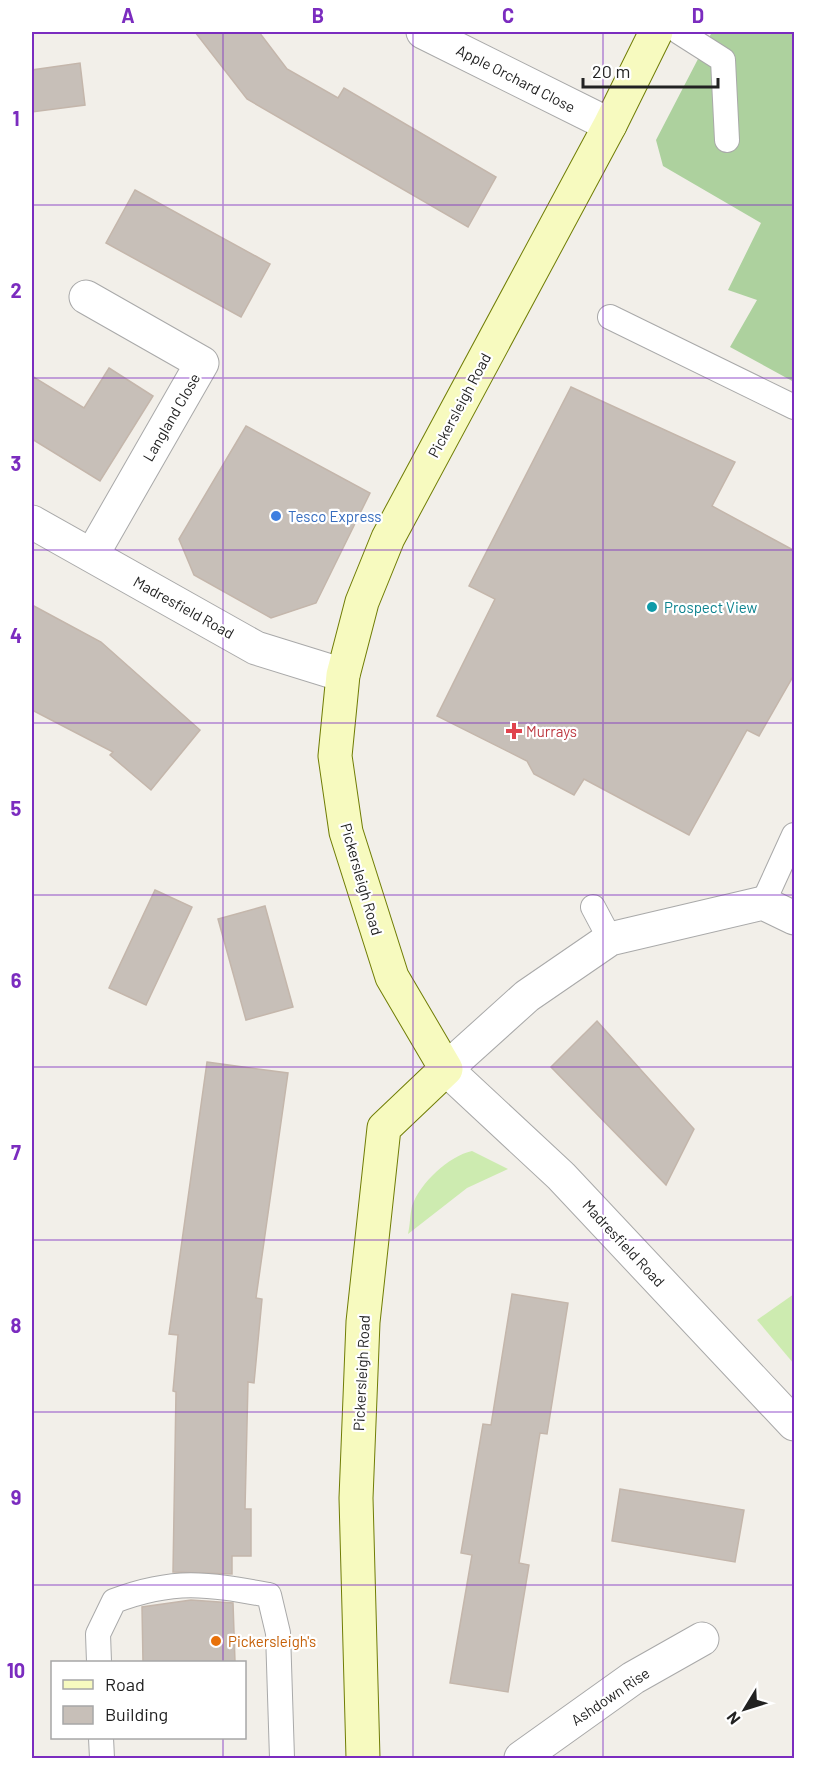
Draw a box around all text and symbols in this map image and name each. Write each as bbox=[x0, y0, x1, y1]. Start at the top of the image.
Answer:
text: A bbox=[121, 3, 135, 27]
text: B bbox=[312, 3, 324, 27]
text: C bbox=[502, 3, 514, 27]
text: D bbox=[692, 3, 704, 27]
street label: Apple Orchard Close bbox=[454, 40, 578, 116]
scale bar bbox=[583, 51, 718, 89]
text: 20 m bbox=[592, 60, 630, 82]
text: 1 bbox=[12, 106, 20, 130]
text: 2 bbox=[10, 278, 22, 302]
street label: Pickersleigh Road bbox=[424, 350, 494, 460]
street label: Langland Close bbox=[139, 370, 203, 464]
text: 3 bbox=[11, 451, 21, 475]
place label: Tesco Express bbox=[288, 507, 381, 525]
marker: Tesco Express bbox=[269, 509, 283, 523]
street label: Madresfield Road bbox=[131, 572, 237, 642]
place label: Prospect View bbox=[664, 598, 758, 616]
marker: Prospect View bbox=[645, 600, 659, 614]
text: 4 bbox=[10, 623, 22, 647]
place label: Murrays bbox=[526, 722, 577, 740]
marker: Murrays bbox=[507, 724, 521, 738]
text: 5 bbox=[11, 796, 22, 820]
street label: Pickersleigh Road bbox=[337, 821, 387, 937]
text: 6 bbox=[11, 968, 22, 992]
text: 7 bbox=[11, 1140, 21, 1164]
street label: Madresfield Road bbox=[579, 1196, 669, 1290]
text: 8 bbox=[11, 1313, 22, 1337]
street label: Pickersleigh Road bbox=[349, 1315, 373, 1431]
text: 9 bbox=[11, 1485, 21, 1509]
place label: Pickersleigh's bbox=[228, 1632, 316, 1650]
marker: Pickersleigh's bbox=[209, 1634, 223, 1648]
text: 10 bbox=[7, 1658, 25, 1682]
legend bbox=[51, 1661, 246, 1739]
street label: Ashdown Rise bbox=[567, 1663, 653, 1729]
text: Road bbox=[105, 1673, 145, 1695]
north arrow bbox=[715, 1679, 775, 1739]
text: Building bbox=[105, 1703, 168, 1725]
text: N bbox=[722, 1709, 744, 1729]

